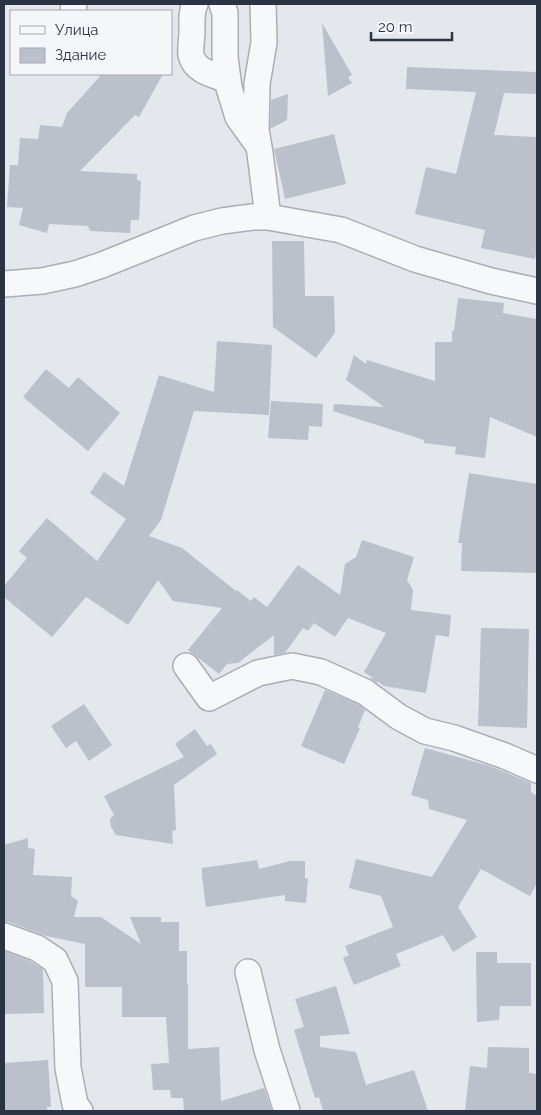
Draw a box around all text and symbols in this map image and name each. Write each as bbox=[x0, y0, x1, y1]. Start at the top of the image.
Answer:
legend bbox=[10, 10, 172, 75]
scale bar bbox=[371, 10, 452, 42]
text: 20 m bbox=[378, 18, 413, 36]
text: Улица bbox=[55, 21, 99, 39]
text: Здание bbox=[55, 46, 107, 64]

